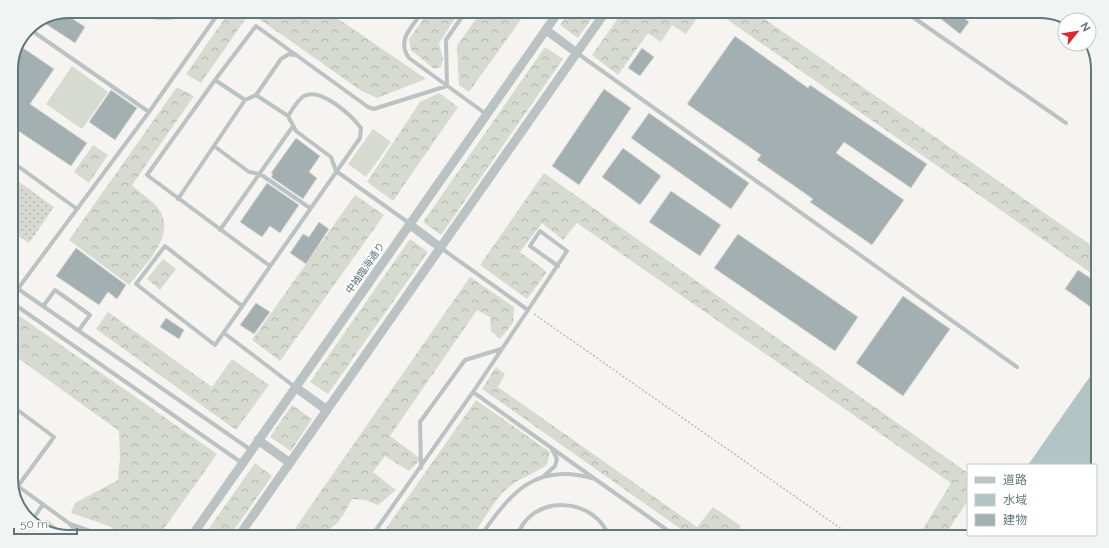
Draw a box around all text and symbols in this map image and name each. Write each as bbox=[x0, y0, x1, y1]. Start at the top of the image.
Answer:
north arrow bbox=[1057, 12, 1097, 52]
text: N bbox=[1077, 20, 1093, 34]
street label: 中袖臨海通り bbox=[343, 240, 387, 296]
legend bbox=[967, 464, 1097, 536]
text: 道路 bbox=[1003, 473, 1027, 487]
text: 水域 bbox=[1003, 493, 1027, 507]
scale bar bbox=[14, 510, 77, 536]
text: 建物 bbox=[1003, 513, 1027, 527]
text: 50 m bbox=[20, 517, 48, 531]

